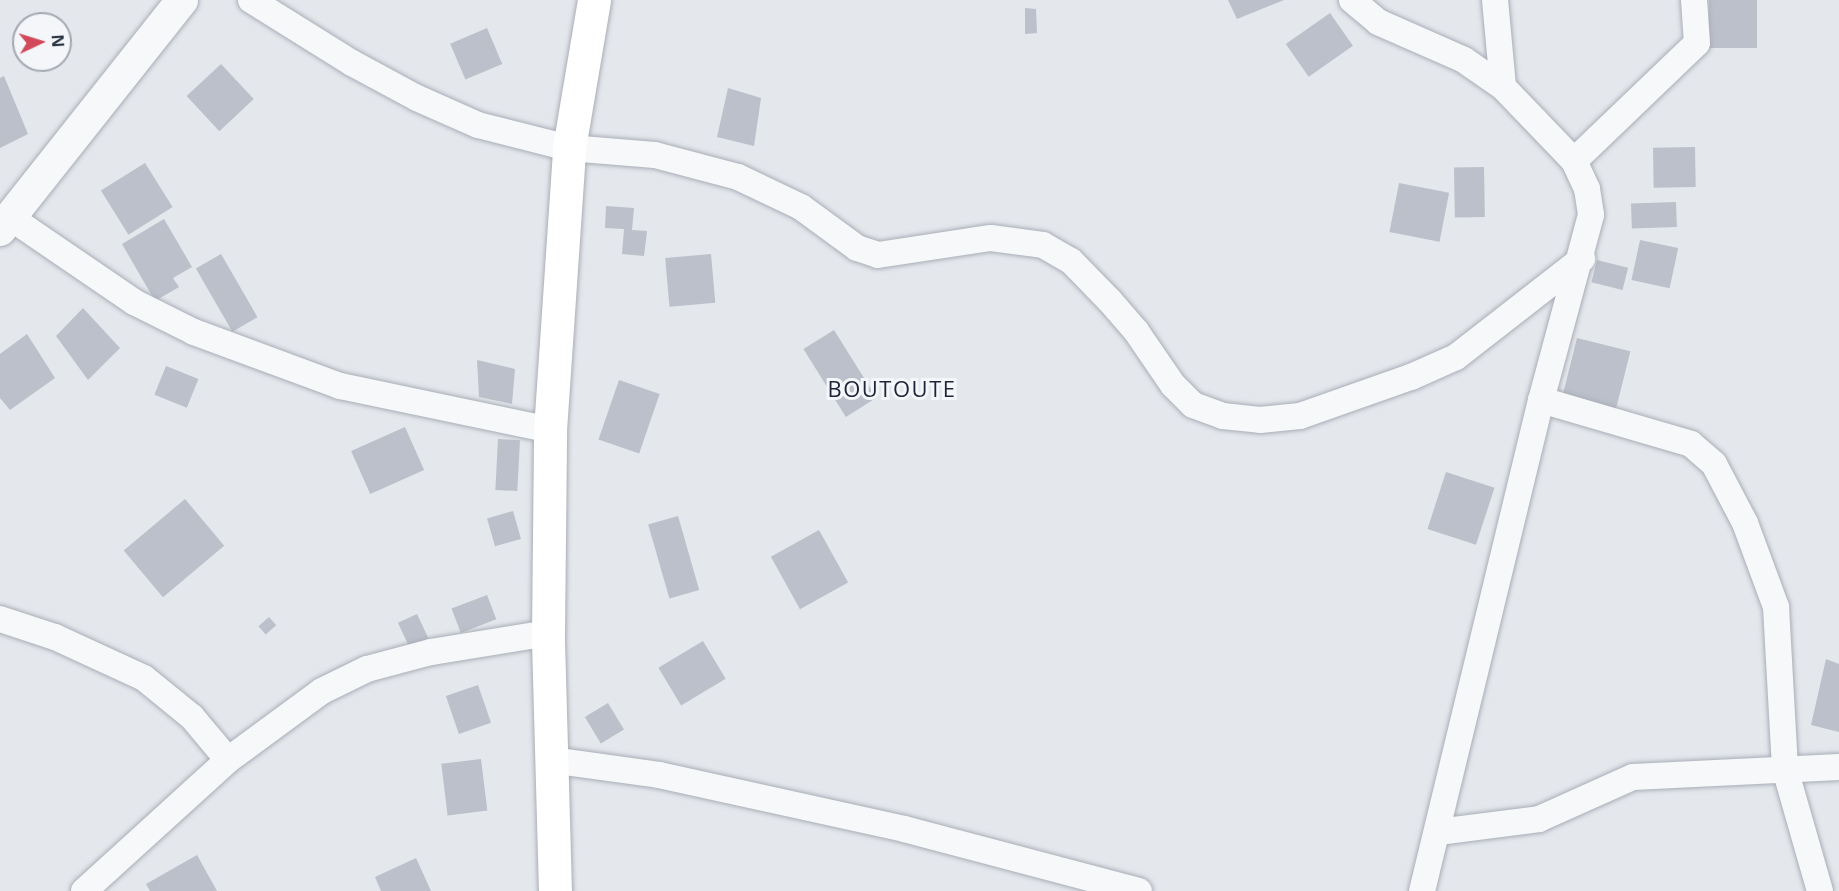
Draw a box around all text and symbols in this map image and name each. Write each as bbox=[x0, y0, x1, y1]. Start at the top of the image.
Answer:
north arrow bbox=[12, 12, 72, 72]
text: N bbox=[47, 34, 69, 48]
district label: BOUTOUTE bbox=[828, 376, 956, 402]

